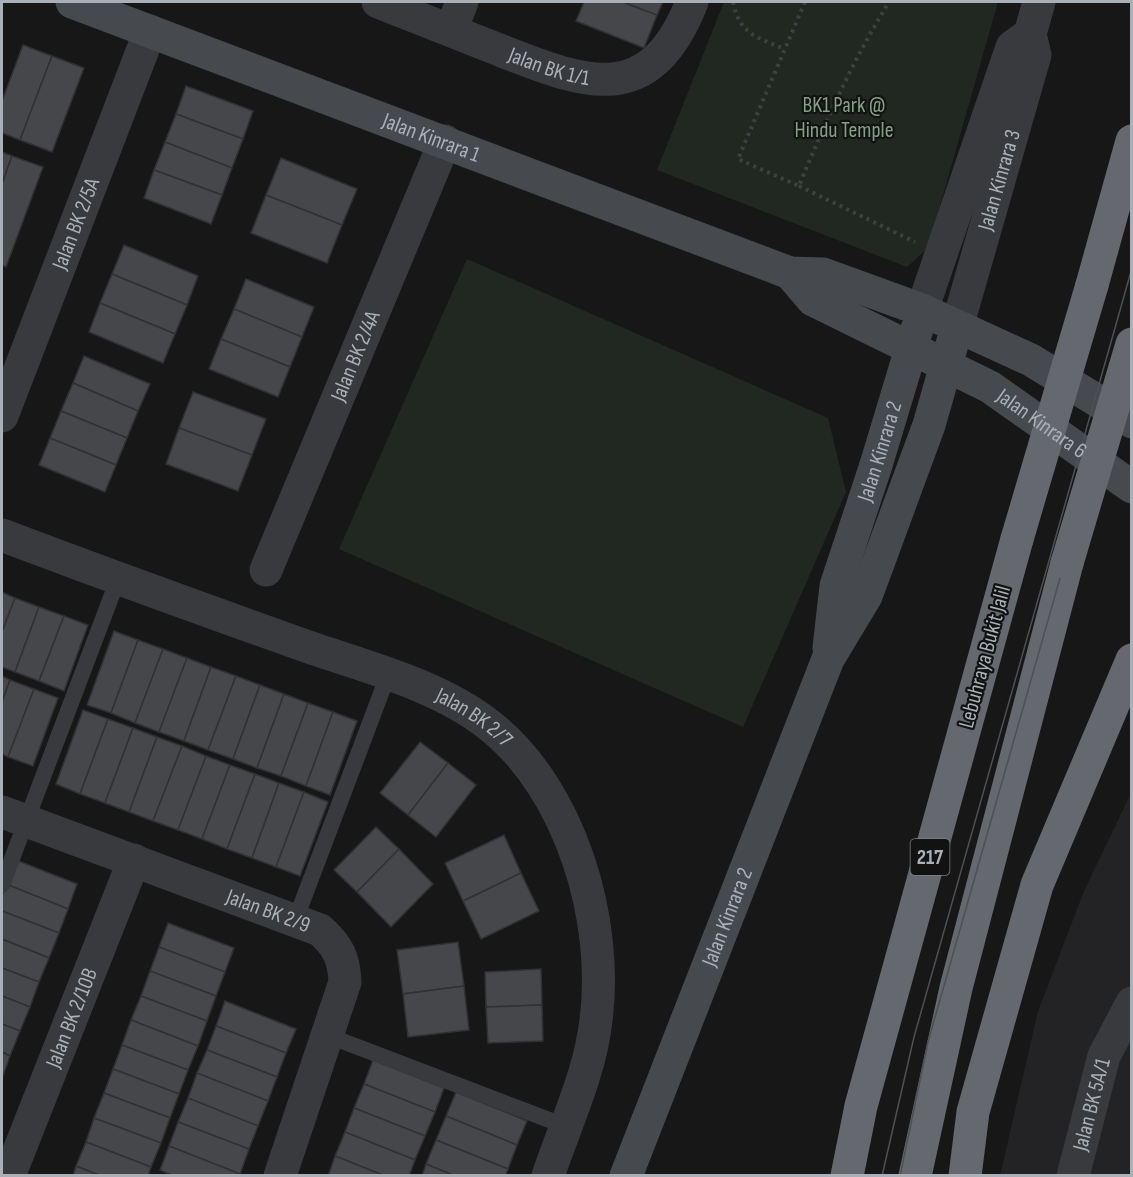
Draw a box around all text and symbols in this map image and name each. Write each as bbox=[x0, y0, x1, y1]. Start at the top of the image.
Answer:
street label: Jalan BK 1/1 bbox=[504, 41, 592, 92]
park label: BK1 Park @ Hindu Temple bbox=[794, 92, 894, 144]
street label: Jalan Kinrara 1 bbox=[378, 107, 484, 168]
street label: Jalan Kinrara 3 bbox=[972, 126, 1026, 234]
street label: Jalan BK 2/5A bbox=[46, 174, 106, 274]
street label: Jalan BK 2/4A bbox=[324, 306, 386, 406]
street label: Jalan Kinrara 6 bbox=[991, 382, 1092, 464]
street label: Jalan Kinrara 2 bbox=[851, 398, 908, 506]
street label: Lebuhraya Bukit Jalil bbox=[953, 583, 1017, 731]
street label: Jalan BK 2/7 bbox=[430, 681, 519, 753]
road number: 217 bbox=[910, 839, 950, 875]
street label: Jalan Kinrara 2 bbox=[695, 864, 759, 971]
street label: Jalan BK 2/9 bbox=[222, 883, 314, 939]
street label: Jalan BK 2/10B bbox=[39, 964, 103, 1073]
street label: Jalan BK 5A/1 bbox=[1066, 1055, 1117, 1155]

